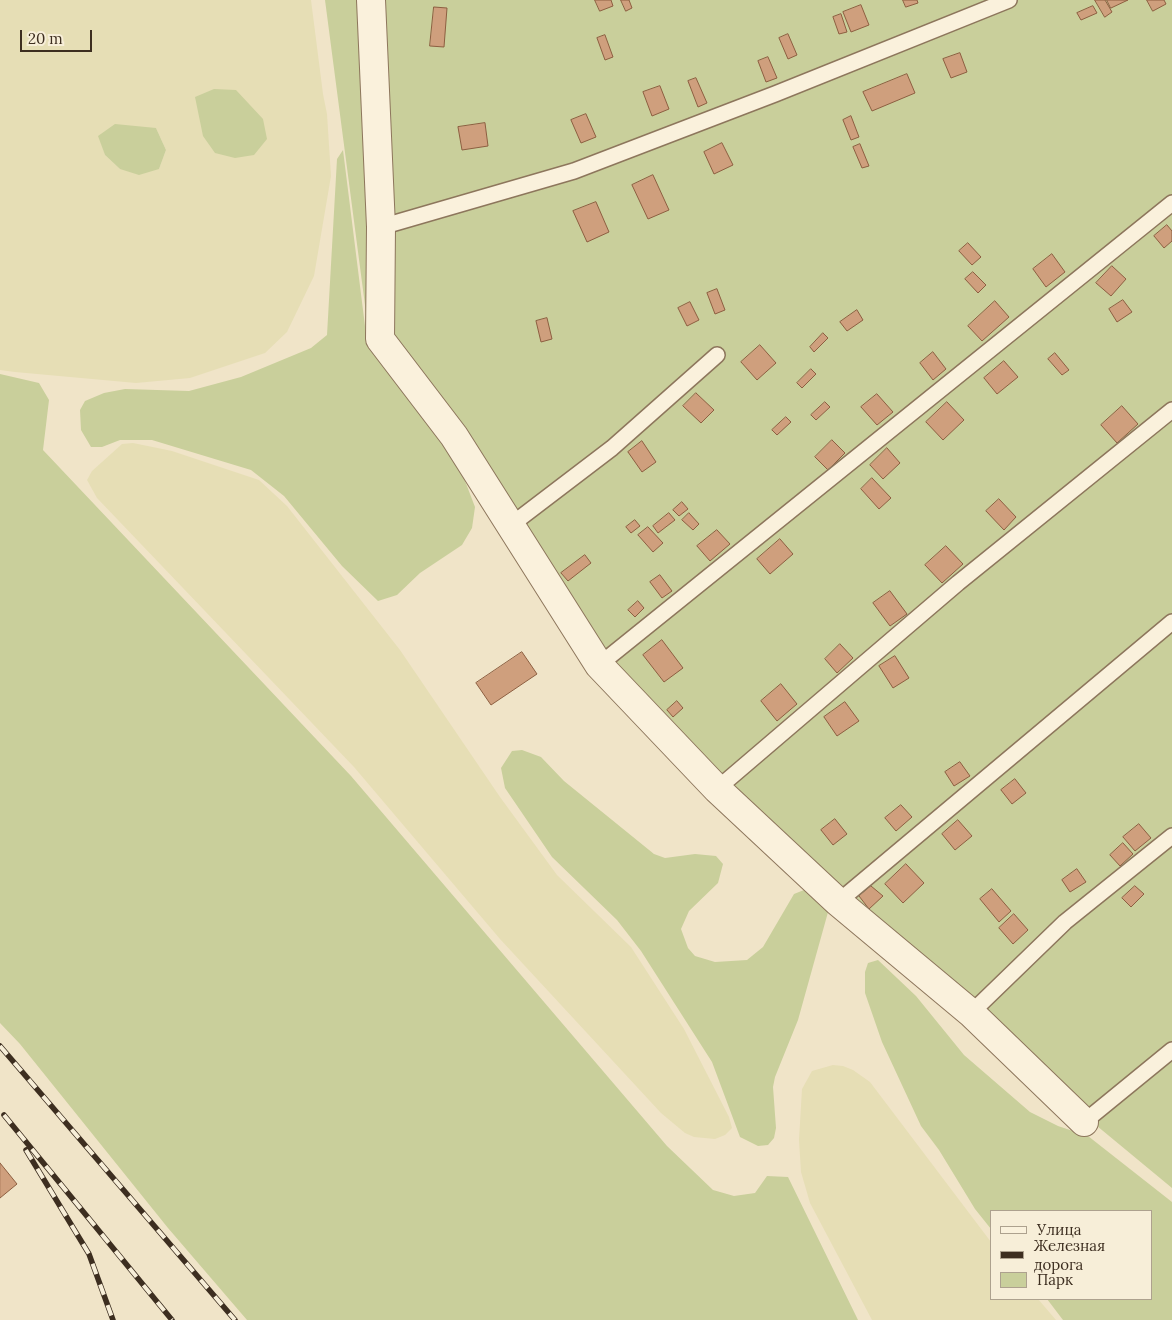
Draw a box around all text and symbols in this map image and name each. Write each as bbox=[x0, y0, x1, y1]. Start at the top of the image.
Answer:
scale bar bbox=[22, 20, 95, 52]
text: 20 m bbox=[28, 29, 63, 48]
legend bbox=[990, 1210, 1152, 1300]
text: Улица bbox=[1037, 1220, 1081, 1239]
text: Железная дорога bbox=[1034, 1236, 1105, 1274]
text: Парк bbox=[1037, 1270, 1073, 1289]

